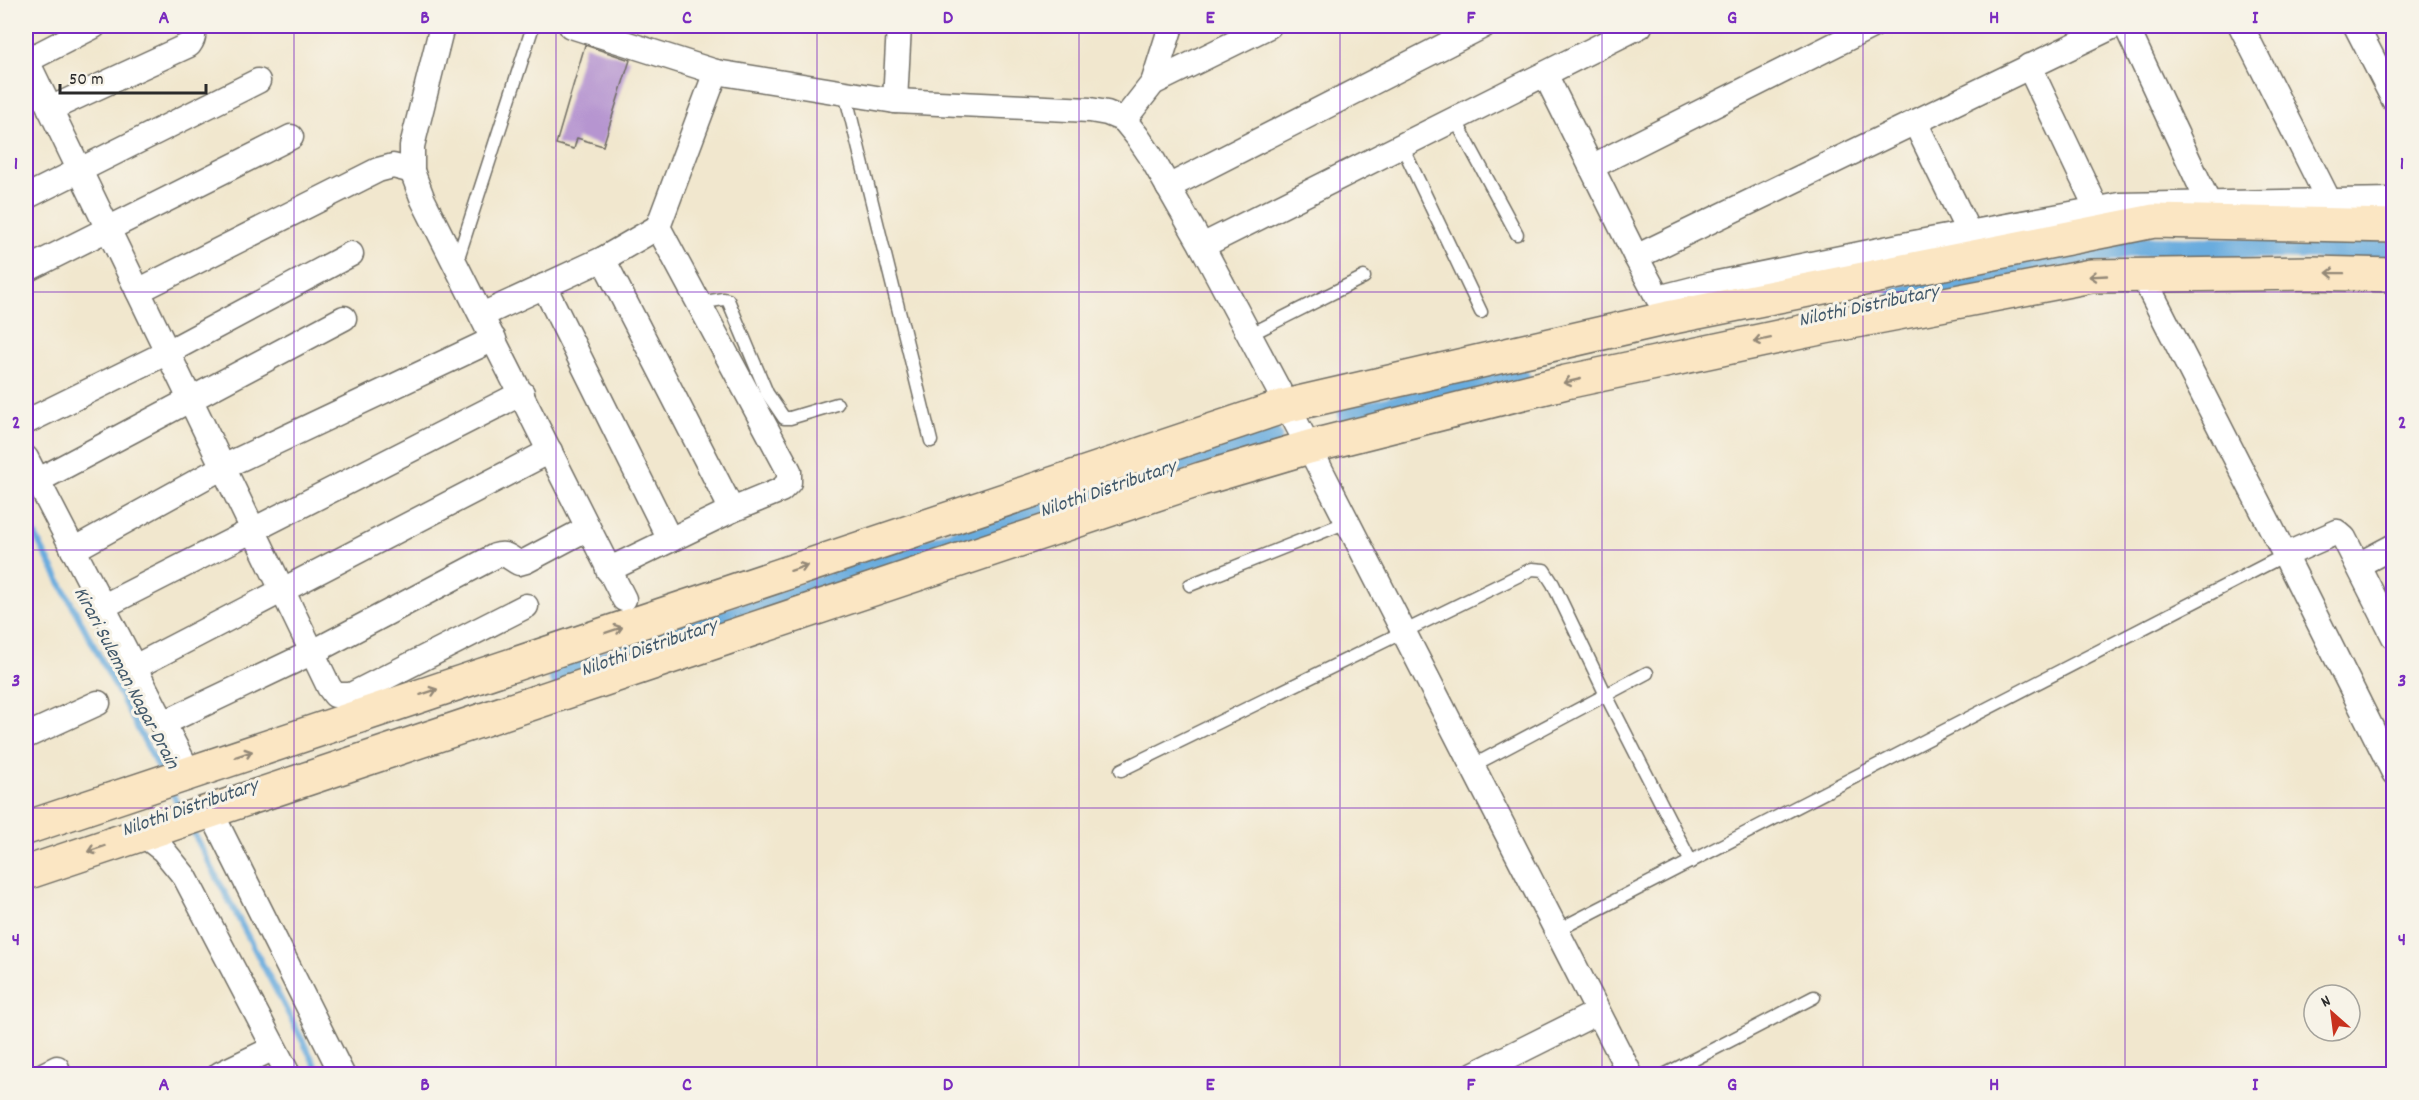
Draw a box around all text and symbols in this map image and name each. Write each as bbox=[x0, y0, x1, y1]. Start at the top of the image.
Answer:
text: A bbox=[159, 5, 170, 33]
text: B bbox=[420, 5, 430, 33]
text: C bbox=[682, 5, 692, 33]
text: D bbox=[943, 5, 954, 33]
text: E bbox=[1205, 5, 1215, 33]
text: F bbox=[1467, 5, 1477, 33]
text: G bbox=[1727, 5, 1737, 33]
text: H bbox=[1989, 5, 1999, 33]
text: I bbox=[2252, 5, 2259, 33]
scale bar bbox=[60, 57, 206, 95]
text: 50 m bbox=[69, 68, 104, 93]
text: 1 bbox=[14, 151, 18, 179]
text: 1 bbox=[2400, 151, 2404, 179]
one-way arrow bbox=[2326, 268, 2346, 279]
one-way arrow bbox=[2089, 271, 2109, 282]
water label: Nilothi Distributary bbox=[1796, 278, 1944, 335]
one-way arrow bbox=[1753, 335, 1772, 346]
one-way arrow bbox=[1562, 376, 1582, 387]
text: 2 bbox=[12, 410, 20, 438]
text: 2 bbox=[2398, 410, 2406, 438]
water label: Nilothi Distributary bbox=[1036, 452, 1183, 526]
one-way arrow bbox=[789, 562, 808, 573]
water label: Kirari Suleman Nagar Drain bbox=[65, 582, 186, 775]
water label: Nilothi Distributary bbox=[577, 611, 724, 685]
one-way arrow bbox=[604, 624, 623, 635]
text: 3 bbox=[12, 668, 20, 696]
text: 3 bbox=[2398, 668, 2406, 696]
one-way arrow bbox=[419, 685, 438, 696]
one-way arrow bbox=[234, 747, 253, 758]
water label: Nilothi Distributary bbox=[118, 771, 265, 845]
one-way arrow bbox=[87, 844, 106, 855]
text: 4 bbox=[12, 927, 20, 955]
text: 4 bbox=[2398, 927, 2406, 955]
north arrow bbox=[2302, 983, 2362, 1043]
text: N bbox=[2317, 990, 2335, 1014]
text: A bbox=[159, 1072, 170, 1100]
text: B bbox=[420, 1072, 430, 1100]
text: C bbox=[682, 1072, 692, 1100]
text: D bbox=[943, 1072, 954, 1100]
text: E bbox=[1205, 1072, 1215, 1100]
text: F bbox=[1467, 1072, 1477, 1100]
text: G bbox=[1727, 1072, 1737, 1100]
text: H bbox=[1989, 1072, 1999, 1100]
text: I bbox=[2252, 1072, 2259, 1100]

